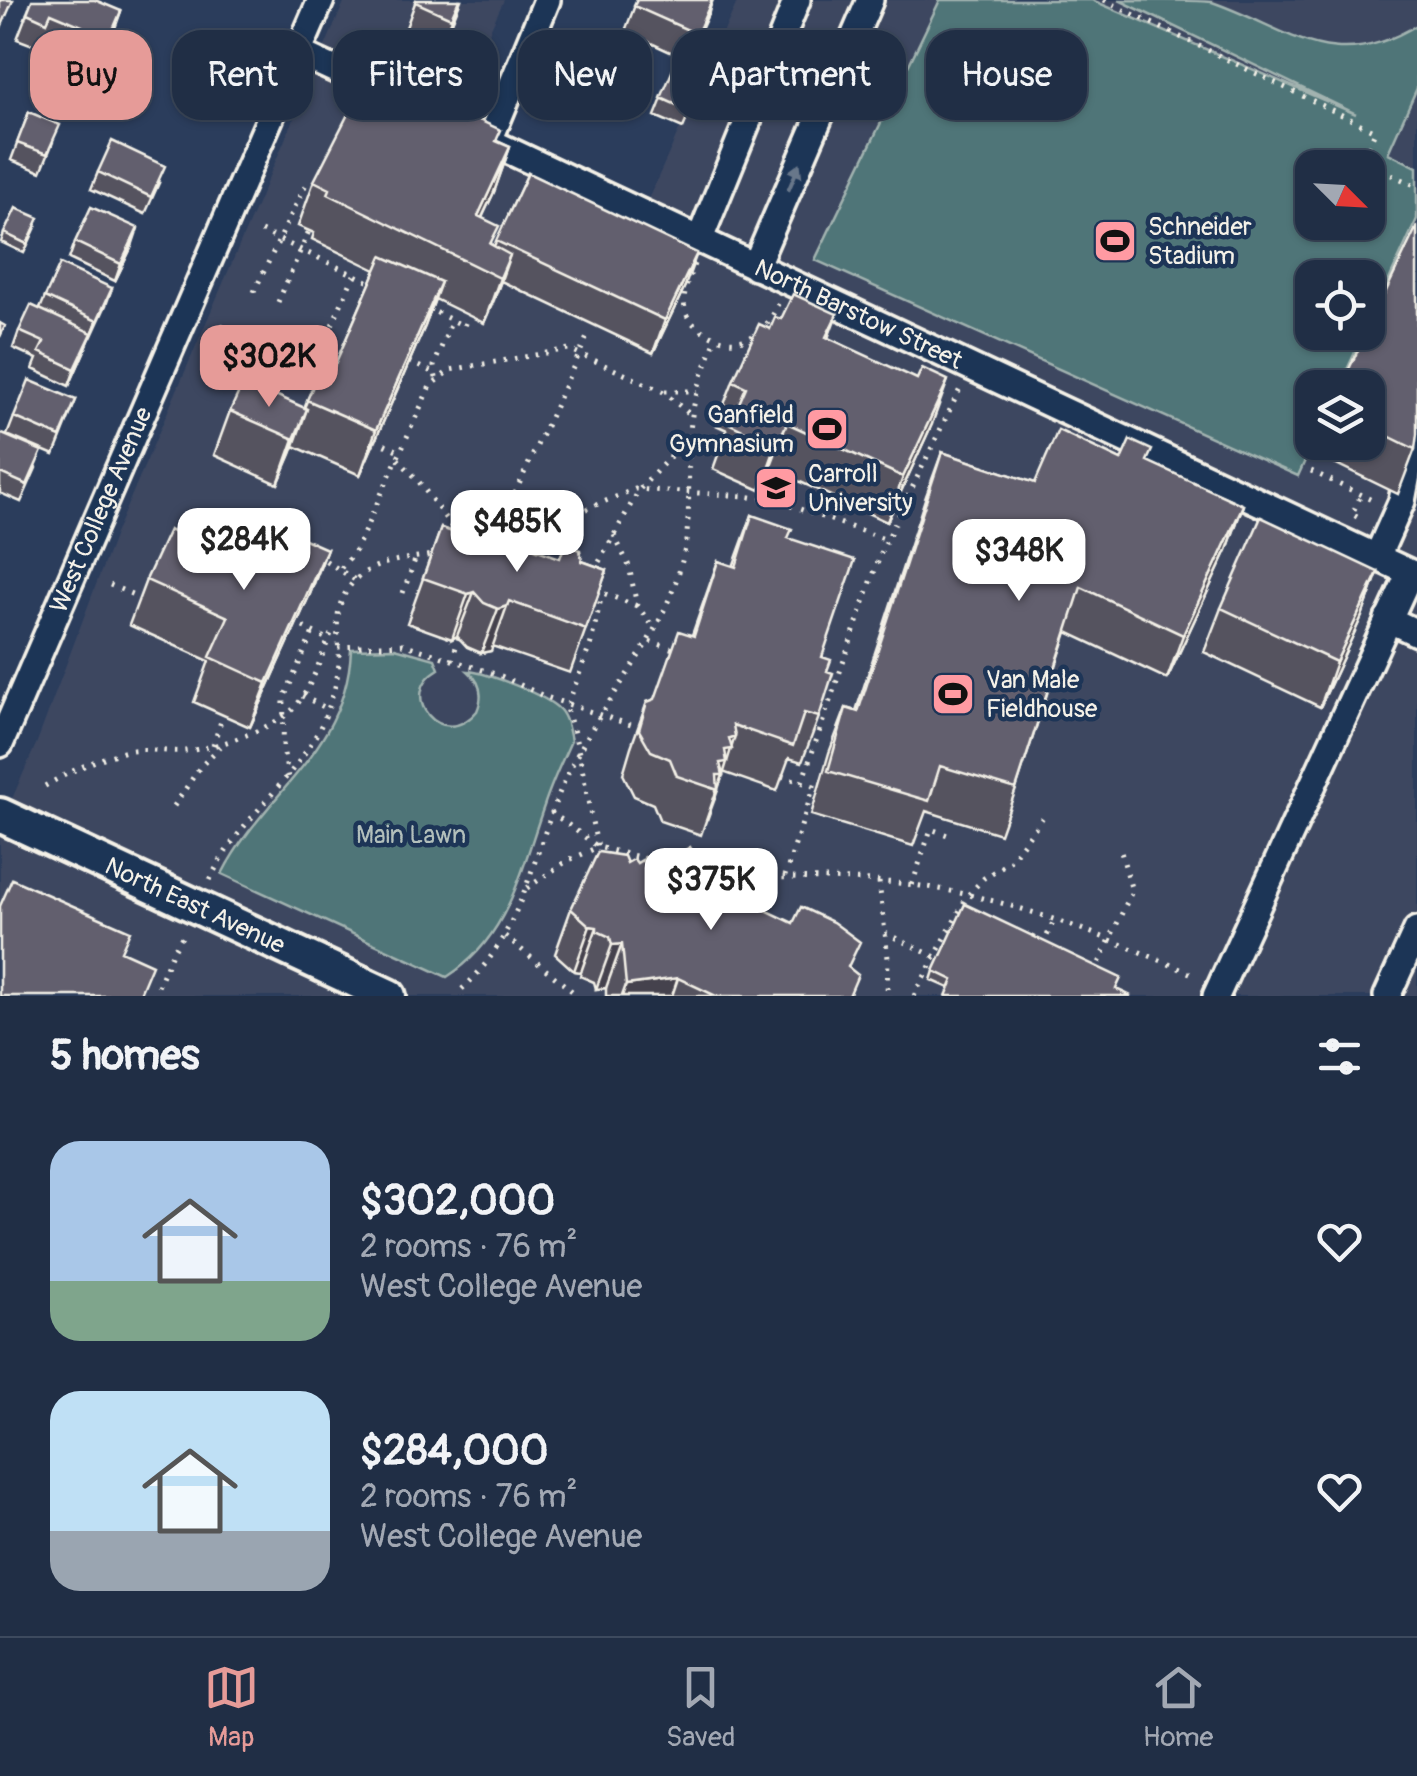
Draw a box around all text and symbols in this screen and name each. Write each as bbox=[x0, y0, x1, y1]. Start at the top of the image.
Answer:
chip: Buy bbox=[30, 30, 152, 120]
chip: Rent bbox=[172, 30, 313, 120]
chip: Filters bbox=[333, 30, 498, 120]
chip: New bbox=[518, 30, 652, 120]
chip: Apartment bbox=[672, 30, 906, 120]
chip: House bbox=[926, 30, 1087, 120]
north arrow bbox=[1295, 150, 1385, 240]
map controls bbox=[1295, 150, 1385, 460]
one-way arrow bbox=[786, 162, 802, 192]
place label: Schneider Stadium bbox=[1148, 212, 1252, 272]
sports icon: Schneider Stadium bbox=[1092, 218, 1138, 264]
street label: North Barstow Street bbox=[750, 252, 968, 377]
button: locate bbox=[1295, 260, 1385, 350]
pin: $302K bbox=[199, 325, 339, 410]
text: $302K bbox=[222, 337, 316, 377]
button: layers bbox=[1295, 370, 1385, 460]
place label: Ganfield Gymnasium bbox=[669, 400, 794, 460]
street label: West College Avenue bbox=[43, 402, 159, 617]
sports icon: Ganfield Gymnasium bbox=[804, 406, 850, 452]
place label: Carroll University bbox=[808, 459, 913, 519]
school or university icon: Carroll University bbox=[753, 465, 799, 511]
pin: $485K bbox=[447, 490, 587, 575]
text: $485K bbox=[473, 502, 561, 542]
pin: $284K bbox=[174, 508, 314, 593]
pin: $348K bbox=[949, 519, 1089, 604]
text: $284K bbox=[199, 520, 289, 560]
text: $348K bbox=[974, 531, 1064, 571]
place label: Van Male Fieldhouse bbox=[986, 665, 1098, 725]
sports icon: Van Male Fieldhouse bbox=[930, 671, 976, 717]
park label: Main Lawn bbox=[356, 820, 466, 851]
pin: $375K bbox=[641, 848, 781, 933]
street label: North East Avenue bbox=[100, 851, 290, 961]
text: $375K bbox=[667, 860, 755, 900]
icon: filters bbox=[1312, 1029, 1367, 1084]
text: 5 homes bbox=[50, 1030, 200, 1082]
text: $302,000 bbox=[360, 1175, 555, 1227]
icon: home bbox=[130, 1181, 250, 1301]
icon: heart bbox=[1312, 1214, 1367, 1269]
text: 2 rooms · 76 m² bbox=[360, 1227, 577, 1267]
text: West College Avenue bbox=[360, 1267, 642, 1307]
text: $284,000 bbox=[360, 1425, 549, 1477]
icon: home bbox=[130, 1431, 250, 1551]
icon: heart bbox=[1312, 1464, 1367, 1519]
text: 2 rooms · 76 m² bbox=[360, 1477, 577, 1517]
text: West College Avenue bbox=[360, 1517, 642, 1557]
tab: Map bbox=[204, 1660, 259, 1755]
tab: Saved bbox=[666, 1660, 735, 1755]
tab: Home bbox=[1143, 1660, 1213, 1755]

